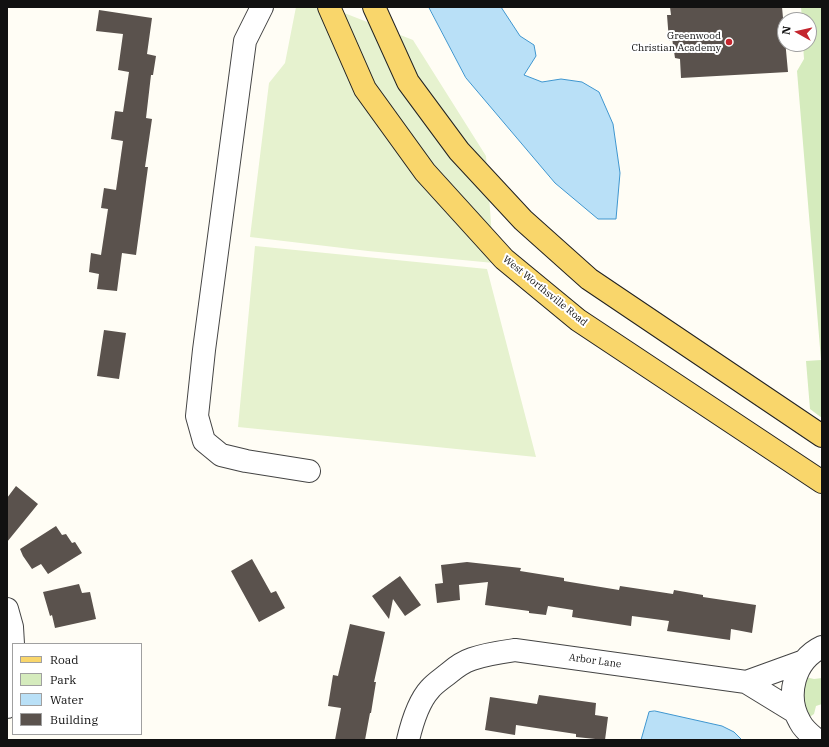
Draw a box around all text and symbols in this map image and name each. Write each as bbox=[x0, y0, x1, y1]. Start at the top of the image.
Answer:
north arrow bbox=[777, 12, 817, 52]
text: N bbox=[779, 25, 794, 36]
place label: Greenwood Christian Academy bbox=[631, 30, 721, 54]
marker: Greenwood Christian Academy bbox=[724, 37, 734, 47]
street label: West Worthsville Road bbox=[500, 253, 590, 329]
legend bbox=[12, 643, 142, 735]
street label: Arbor Lane bbox=[568, 651, 622, 671]
text: Road bbox=[50, 652, 79, 667]
text: Park bbox=[50, 672, 76, 687]
text: Water bbox=[50, 692, 83, 707]
text: Building bbox=[50, 712, 98, 727]

